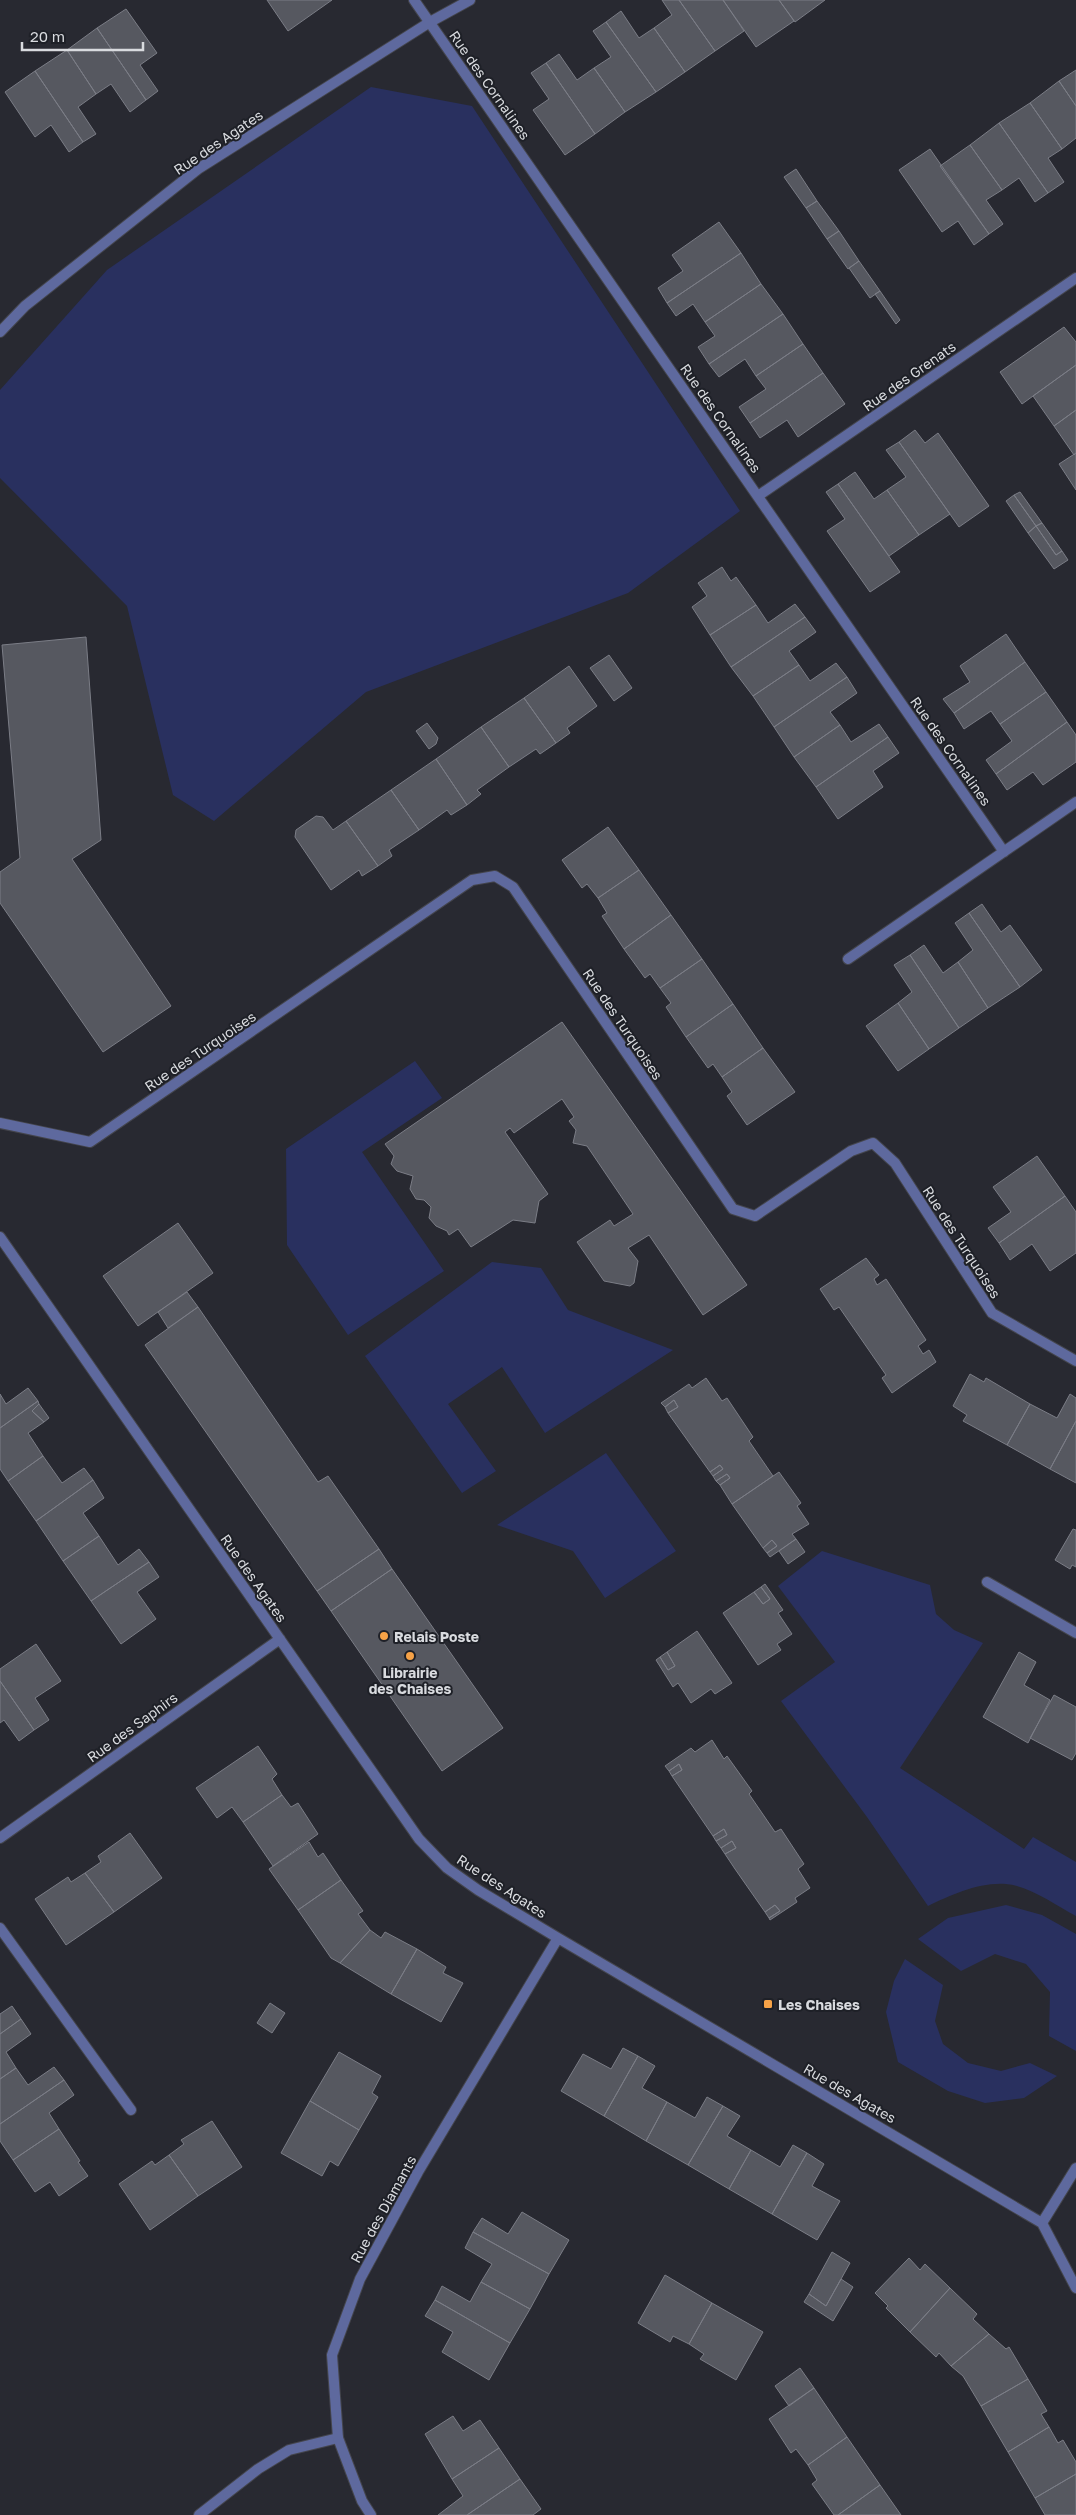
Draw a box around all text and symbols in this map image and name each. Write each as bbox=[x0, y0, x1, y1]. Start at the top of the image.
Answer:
scale bar bbox=[22, 20, 144, 52]
text: 20 m bbox=[30, 27, 65, 45]
street label: Rue des Cornalines bbox=[446, 27, 534, 143]
street label: Rue des Agates bbox=[170, 106, 266, 178]
street label: Rue des Grenats bbox=[859, 338, 959, 414]
street label: Rue des Cornalines bbox=[677, 360, 765, 476]
street label: Rue des Cornalines bbox=[907, 693, 995, 809]
street label: Rue des Turquoises bbox=[579, 965, 667, 1083]
street label: Rue des Turquoises bbox=[141, 1007, 259, 1095]
street label: Rue des Turquoises bbox=[919, 1183, 1005, 1301]
street label: Rue des Agates bbox=[217, 1531, 291, 1625]
place label: Relais Poste bbox=[394, 1628, 479, 1645]
marker: Relais Poste bbox=[378, 1630, 390, 1642]
marker: Librairie des Chaises bbox=[404, 1650, 416, 1662]
place label: Librairie des Chaises bbox=[369, 1664, 451, 1697]
street label: Rue des Saphirs bbox=[83, 1688, 181, 1766]
street label: Rue des Agates bbox=[454, 1851, 550, 1921]
place label: Les Chaises bbox=[778, 1996, 860, 2013]
marker: Les Chaises bbox=[762, 1998, 774, 2010]
street label: Rue des Agates bbox=[801, 2060, 899, 2126]
street label: Rue des Diamants bbox=[346, 2152, 420, 2266]

